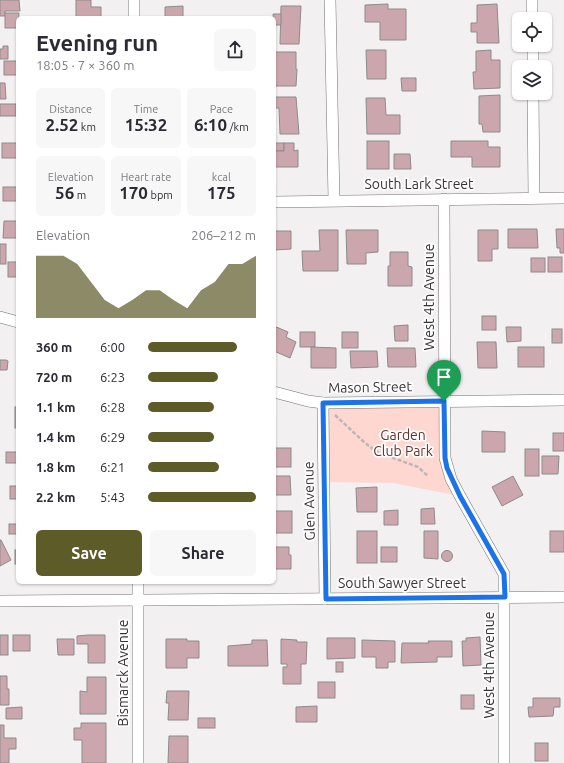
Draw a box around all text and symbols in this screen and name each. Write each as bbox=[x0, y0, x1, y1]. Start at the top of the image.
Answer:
map controls bbox=[512, 12, 552, 100]
button: locate bbox=[512, 12, 552, 52]
button: share bbox=[214, 29, 256, 71]
text: Evening run bbox=[36, 30, 158, 55]
text: 18:05 · 7 × 360 m bbox=[36, 58, 135, 72]
button: layers bbox=[512, 60, 552, 100]
text: Distance bbox=[49, 103, 92, 115]
text: Time bbox=[134, 103, 158, 115]
text: Pace bbox=[210, 103, 233, 115]
text: 2.52 bbox=[45, 115, 78, 134]
text: 15:32 bbox=[125, 115, 167, 134]
text: 6:10 bbox=[194, 115, 227, 134]
text: km bbox=[78, 121, 96, 133]
text: /km bbox=[227, 121, 249, 133]
text: Elevation bbox=[48, 171, 94, 183]
text: Heart rate bbox=[121, 171, 171, 183]
text: kcal bbox=[212, 171, 231, 183]
street label: South Lark Street bbox=[364, 176, 474, 192]
text: 56 bbox=[55, 183, 74, 202]
text: 170 bbox=[119, 183, 148, 202]
text: 175 bbox=[207, 183, 236, 202]
text: m bbox=[74, 189, 86, 201]
text: bpm bbox=[148, 189, 173, 201]
text: Elevation bbox=[36, 228, 90, 242]
text: 206–212 m bbox=[191, 228, 256, 242]
street label: West 4th Avenue bbox=[421, 243, 437, 351]
text: 360 m bbox=[36, 340, 72, 354]
text: 6:00 bbox=[100, 340, 125, 354]
pin bbox=[427, 360, 461, 401]
icon: arrive bbox=[433, 366, 455, 388]
text: 720 m bbox=[36, 370, 72, 384]
text: 6:23 bbox=[100, 370, 125, 384]
street label: Mason Street bbox=[328, 378, 413, 396]
text: 1.1 km bbox=[36, 400, 75, 414]
text: 6:28 bbox=[100, 400, 125, 414]
park label: Garden Club Park bbox=[373, 427, 433, 459]
text: 1.4 km bbox=[36, 430, 75, 444]
text: 6:29 bbox=[100, 430, 125, 444]
text: 1.8 km bbox=[36, 460, 75, 474]
text: 6:21 bbox=[100, 460, 125, 474]
street label: Glen Avenue bbox=[300, 461, 318, 541]
text: 2.2 km bbox=[36, 490, 75, 504]
text: 5:43 bbox=[100, 490, 125, 504]
button: Save bbox=[36, 530, 142, 576]
button: Share bbox=[150, 530, 256, 576]
street label: South Sawyer Street bbox=[338, 575, 466, 591]
street label: West 4th Avenue bbox=[481, 611, 497, 719]
street label: Bismarck Avenue bbox=[115, 620, 131, 726]

